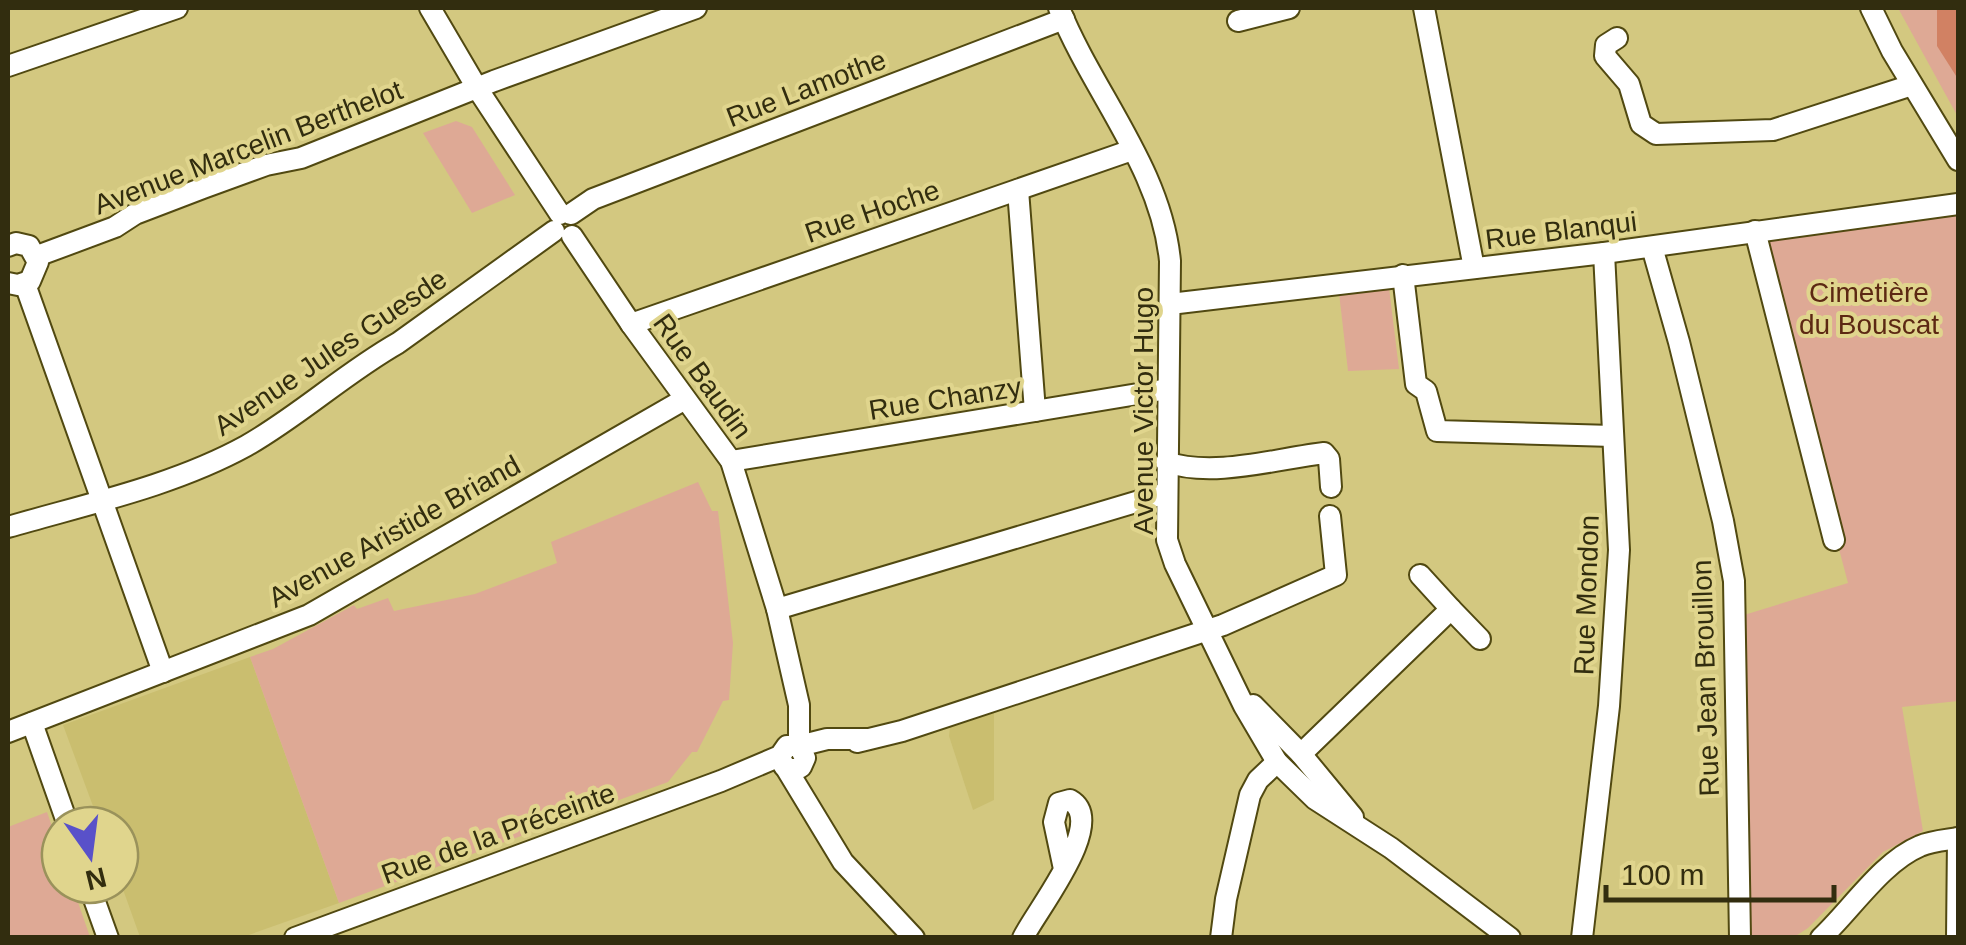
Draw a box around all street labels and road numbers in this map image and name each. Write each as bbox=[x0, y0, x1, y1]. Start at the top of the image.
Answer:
street label: Rue Lamothe bbox=[722, 44, 890, 133]
street label: Avenue Marcelin Berthelot bbox=[90, 74, 407, 221]
street label: Rue Hoche bbox=[801, 174, 943, 249]
street label: Rue Blanqui bbox=[1483, 206, 1639, 255]
street label: Avenue Jules Guesde bbox=[208, 263, 452, 442]
street label: Avenue Victor Hugo bbox=[1128, 287, 1159, 535]
street label: Rue Baudin bbox=[647, 308, 758, 445]
street label: Rue Chanzy bbox=[867, 371, 1024, 426]
street label: Avenue Aristide Briand bbox=[263, 449, 525, 614]
street label: Rue Mondon bbox=[1568, 514, 1605, 676]
street label: Rue Jean Brouillon bbox=[1686, 559, 1725, 797]
street label: Rue de la Préceinte bbox=[377, 777, 619, 890]

